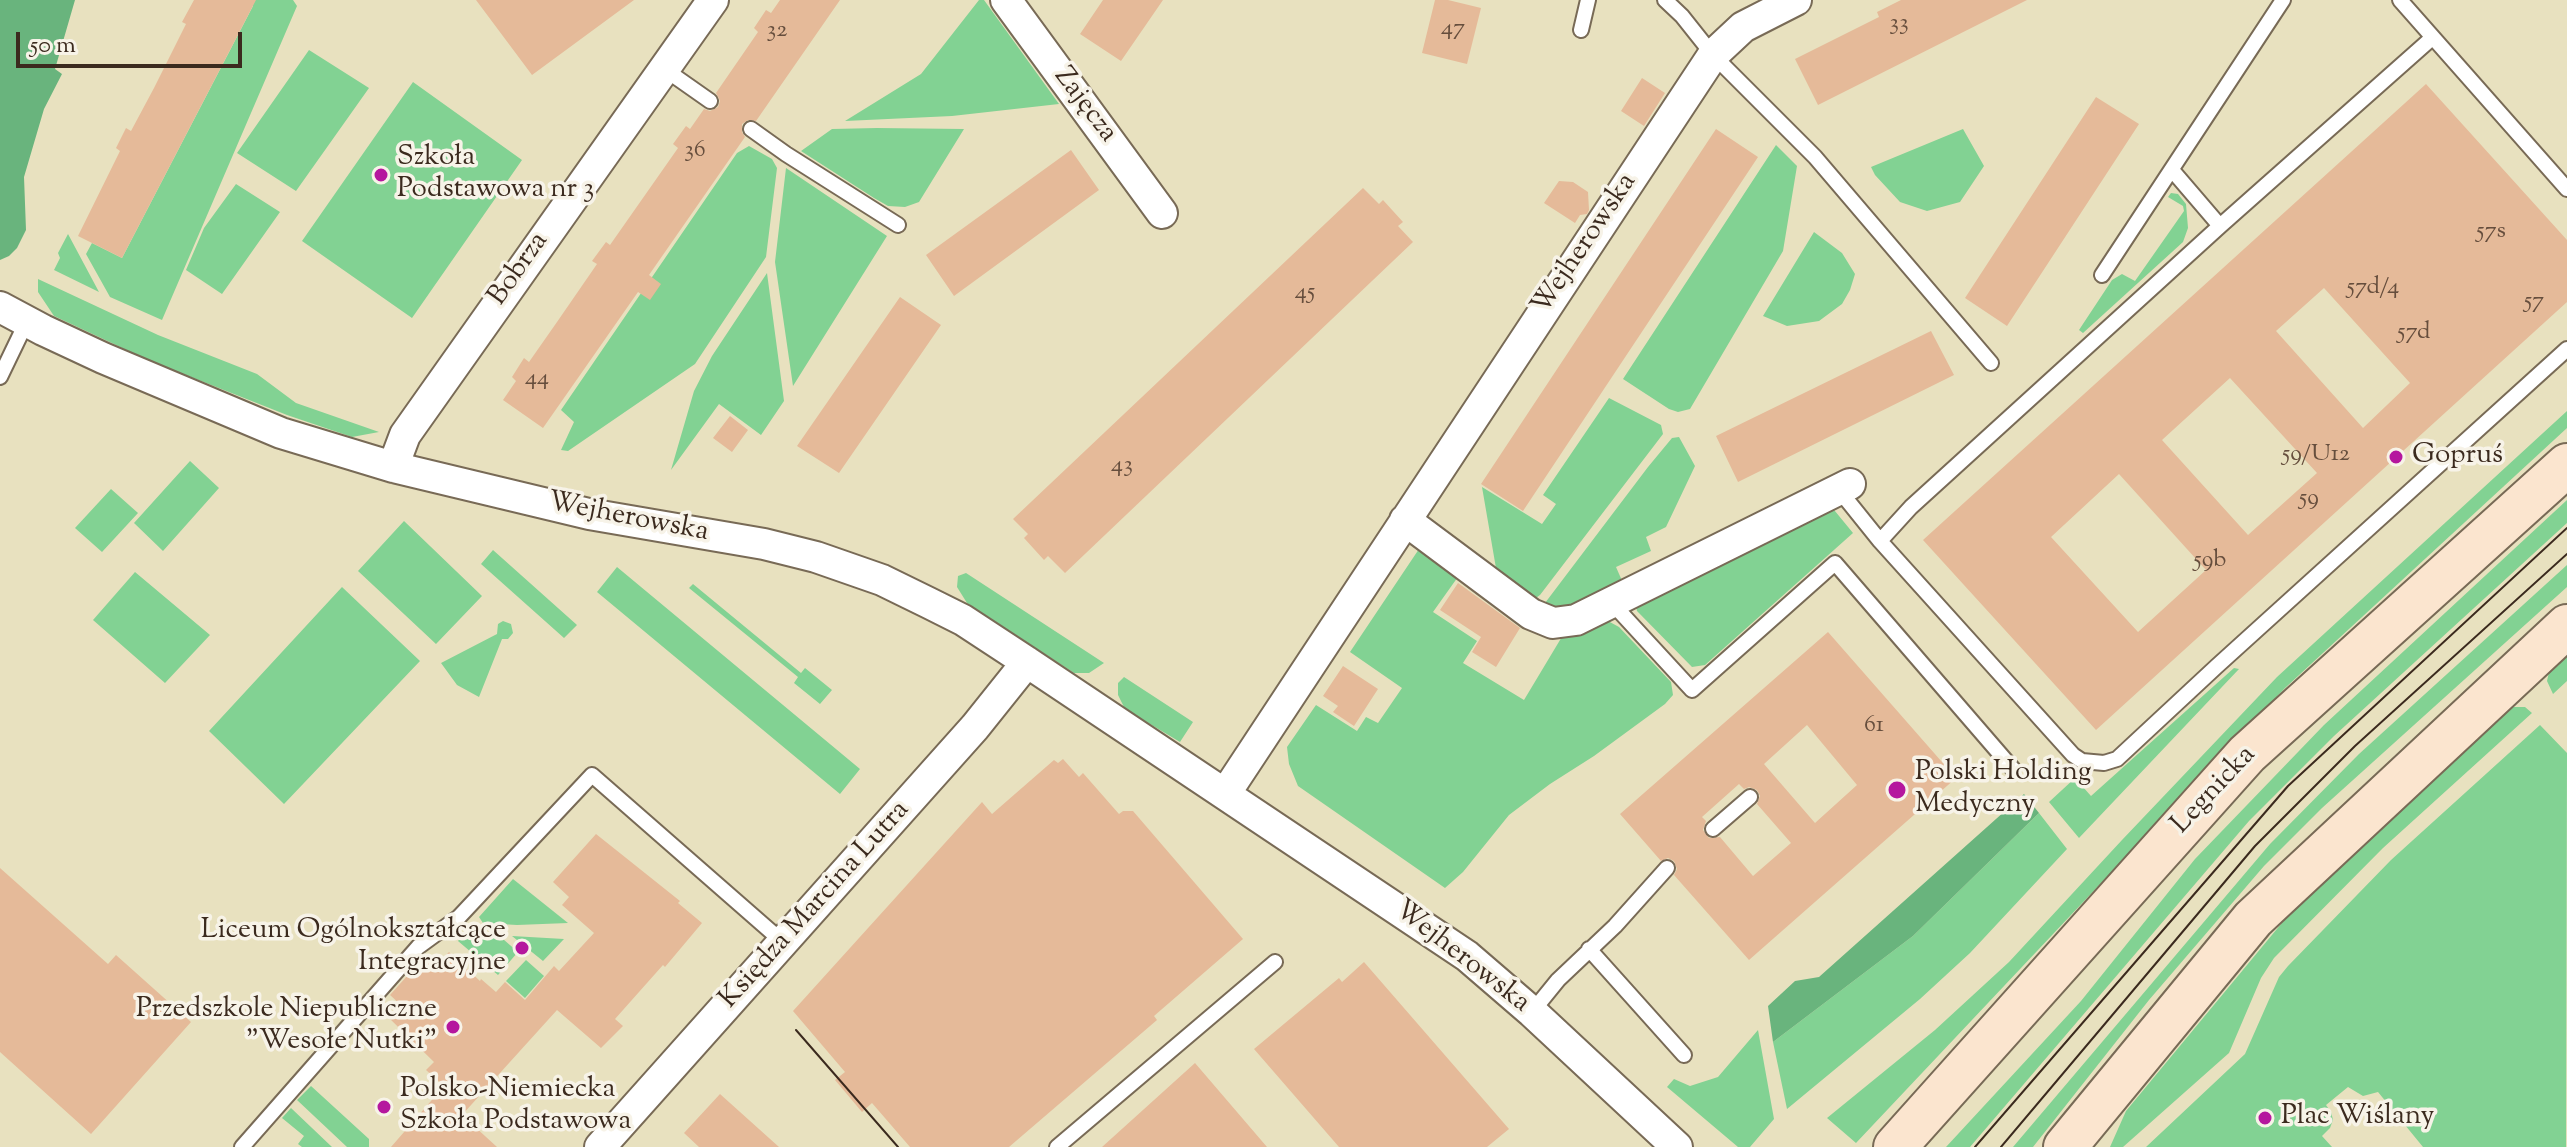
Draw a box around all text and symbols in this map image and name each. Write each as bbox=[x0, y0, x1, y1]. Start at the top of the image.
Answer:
house number: 33 bbox=[1889, 11, 1909, 39]
scale bar bbox=[20, 16, 246, 66]
house number: 47 bbox=[1441, 16, 1465, 44]
house number: 32 bbox=[767, 18, 787, 46]
text: 50 m bbox=[30, 29, 76, 63]
street label: Zajęcza bbox=[1045, 62, 1123, 150]
house number: 36 bbox=[684, 138, 706, 166]
place label: Szkoła Podstawowa nr 3 bbox=[397, 142, 594, 208]
marker: Szkoła Podstawowa nr 3 bbox=[372, 166, 390, 184]
street label: Wejherowska bbox=[1526, 168, 1646, 322]
house number: 57s bbox=[2476, 219, 2506, 247]
street label: Bobrza bbox=[483, 227, 557, 313]
house number: 57d/4 bbox=[2347, 275, 2399, 303]
house number: 45 bbox=[1295, 280, 1315, 308]
house number: 57 bbox=[2524, 289, 2544, 317]
house number: 57d bbox=[2397, 320, 2431, 348]
house number: 44 bbox=[525, 366, 549, 394]
place label: Gopruś bbox=[2412, 440, 2503, 474]
house number: 59/U12 bbox=[2282, 442, 2350, 470]
marker: Gopruś bbox=[2387, 448, 2405, 466]
house number: 43 bbox=[1111, 453, 1133, 481]
house number: 59 bbox=[2299, 486, 2319, 514]
street label: Wejherowska bbox=[545, 487, 711, 551]
house number: 59b bbox=[2194, 548, 2226, 576]
house number: 61 bbox=[1864, 713, 1884, 741]
street label: Legnicka bbox=[2166, 740, 2264, 842]
place label: Polski Holding Medyczny bbox=[1915, 757, 2091, 823]
marker: Polski Holding Medyczny bbox=[1886, 779, 1908, 801]
street label: Księdza Marcina Lutra bbox=[714, 795, 918, 1017]
street label: Wejherowska bbox=[1386, 894, 1536, 1022]
place label: Liceum Ogólnokształcące Integracyjne bbox=[201, 915, 506, 981]
marker: Liceum Ogólnokształcące Integracyjne bbox=[513, 939, 531, 957]
place label: Przedszkole Niepubliczne "Wesołe Nutki" bbox=[136, 994, 437, 1060]
marker: Przedszkole Niepubliczne "Wesołe Nutki" bbox=[444, 1018, 462, 1036]
place label: Polsko-Niemiecka Szkoła Podstawowa bbox=[400, 1074, 631, 1140]
marker: Polsko-Niemiecka Szkoła Podstawowa bbox=[375, 1098, 393, 1116]
place label: Plac Wiślany bbox=[2281, 1101, 2435, 1135]
marker: Plac Wiślany bbox=[2256, 1109, 2274, 1127]

